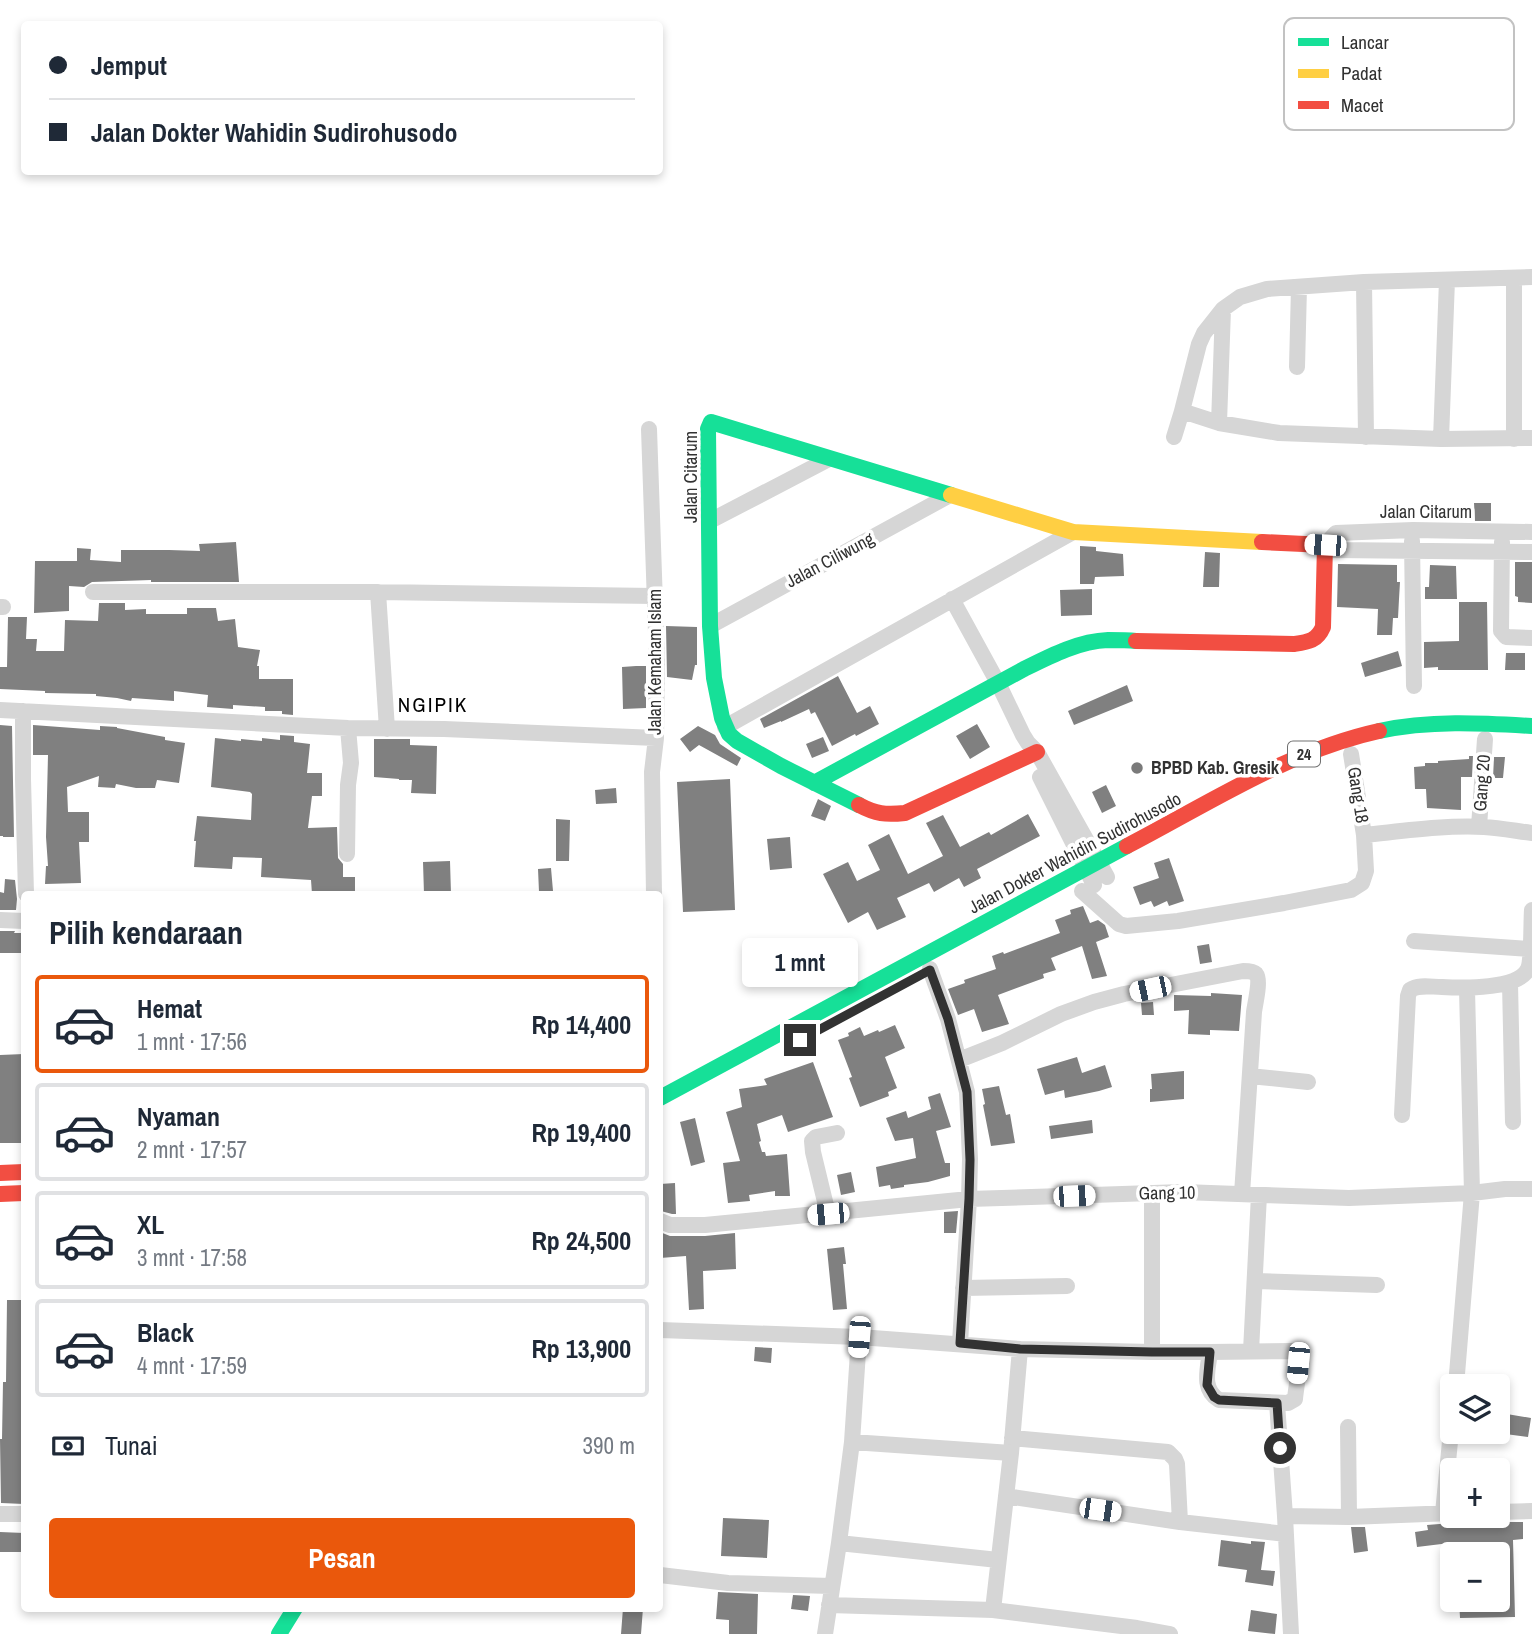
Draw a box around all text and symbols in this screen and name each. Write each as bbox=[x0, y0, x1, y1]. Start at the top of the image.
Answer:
legend bbox=[1284, 18, 1514, 130]
text: Lancar bbox=[1341, 29, 1389, 55]
text: Jemput bbox=[91, 48, 167, 83]
text: Padat bbox=[1341, 60, 1382, 86]
text: Macet bbox=[1341, 92, 1384, 118]
text: Jalan Dokter Wahidin Sudirohusodo bbox=[91, 115, 457, 150]
street label: Jalan Citarum bbox=[678, 431, 703, 523]
street label: Jalan Citarum bbox=[1380, 499, 1472, 524]
street label: Jalan Ciliwung bbox=[781, 525, 879, 593]
car bbox=[1304, 533, 1347, 557]
street label: Jalan Kemaham Islam bbox=[642, 589, 667, 735]
district label: NGIPIK bbox=[398, 690, 468, 719]
road number: 24 bbox=[1288, 741, 1320, 766]
street label: Gang 20 bbox=[1467, 754, 1496, 812]
place label: BPBD Kab. Gresik bbox=[1151, 755, 1280, 780]
marker: BPBD Kab. Gresik bbox=[1129, 760, 1145, 776]
street label: Gang 18 bbox=[1342, 765, 1375, 825]
street label: Jalan Dokter Wahidin Sudirohusodo bbox=[964, 786, 1185, 919]
text: Pilih kendaraan bbox=[49, 911, 243, 954]
callout: 1 mnt bbox=[742, 939, 858, 988]
text: 1 mnt bbox=[775, 947, 825, 978]
car bbox=[1128, 974, 1173, 1004]
text: Hemat bbox=[137, 991, 202, 1026]
icon: car bbox=[53, 993, 116, 1056]
text: Rp 14,400 bbox=[531, 1007, 631, 1042]
route end bbox=[784, 1024, 816, 1056]
text: 1 mnt · 17:56 bbox=[137, 1026, 247, 1057]
text: Nyaman bbox=[137, 1099, 220, 1134]
icon: car bbox=[53, 1101, 116, 1164]
text: Rp 19,400 bbox=[531, 1115, 631, 1150]
text: 2 mnt · 17:57 bbox=[137, 1134, 247, 1165]
street label: Gang 10 bbox=[1138, 1180, 1196, 1205]
car bbox=[1053, 1185, 1096, 1207]
car bbox=[807, 1202, 850, 1226]
text: XL bbox=[137, 1207, 164, 1242]
icon: car bbox=[53, 1209, 116, 1272]
text: Rp 24,500 bbox=[531, 1223, 631, 1258]
text: 3 mnt · 17:58 bbox=[137, 1242, 247, 1273]
text: Black bbox=[137, 1315, 194, 1350]
car bbox=[848, 1315, 871, 1359]
icon: car bbox=[53, 1317, 116, 1380]
text: Rp 13,900 bbox=[531, 1331, 631, 1366]
car bbox=[1286, 1341, 1311, 1385]
text: 4 mnt · 17:59 bbox=[137, 1350, 247, 1381]
map controls bbox=[1440, 1374, 1510, 1612]
button: layers bbox=[1440, 1374, 1510, 1444]
icon: cash bbox=[49, 1427, 87, 1465]
text: Tunai bbox=[105, 1428, 158, 1463]
text: 390 m bbox=[583, 1430, 635, 1461]
route start bbox=[1264, 1432, 1296, 1464]
button: + bbox=[1440, 1458, 1510, 1528]
car bbox=[1078, 1497, 1123, 1523]
button: Pesan bbox=[49, 1518, 635, 1598]
button: − bbox=[1440, 1542, 1510, 1612]

